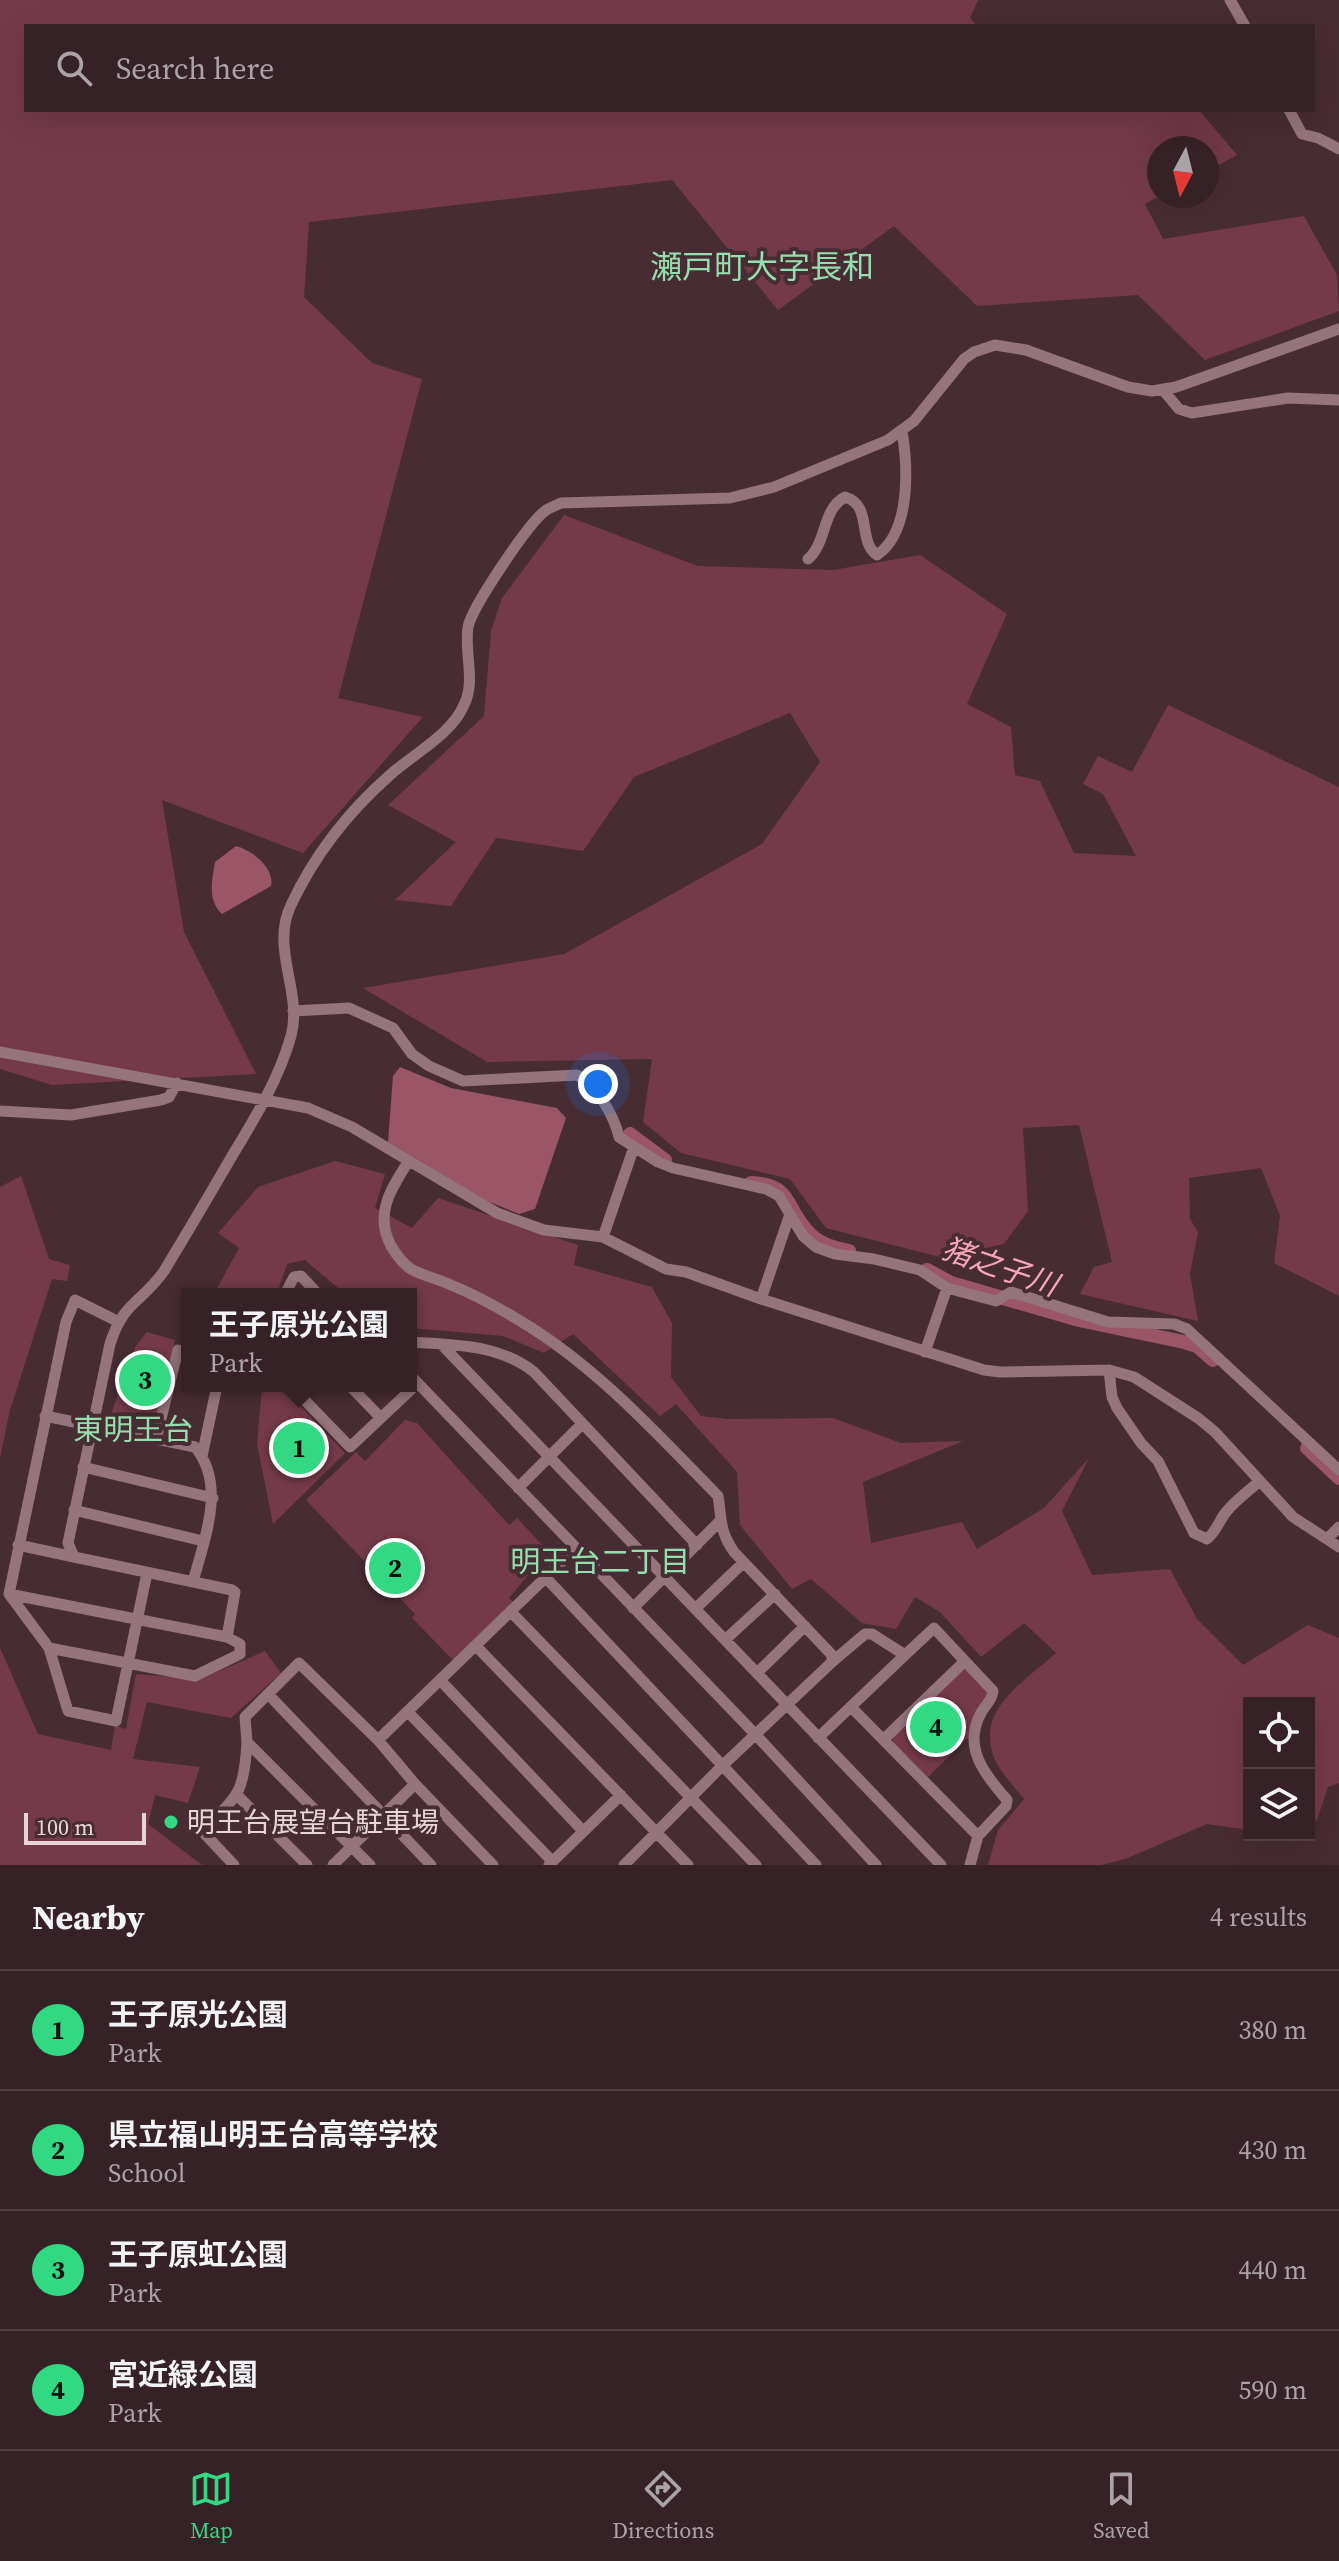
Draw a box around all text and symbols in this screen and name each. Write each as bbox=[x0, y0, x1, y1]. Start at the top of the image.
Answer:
search box bbox=[24, 24, 1315, 112]
icon: search bbox=[52, 46, 96, 90]
text: Search here bbox=[116, 48, 274, 89]
north arrow bbox=[1147, 136, 1219, 208]
district label: 瀬戸町大字長和 bbox=[650, 245, 874, 289]
your location bbox=[578, 1064, 618, 1104]
water label: 猪之子川 bbox=[937, 1228, 1066, 1306]
popup bbox=[181, 1288, 417, 1392]
text: 王子原光公園 bbox=[209, 1304, 389, 1345]
text: Park bbox=[209, 1345, 262, 1381]
pin: 3 bbox=[119, 1350, 171, 1410]
district label: 東明王台 bbox=[73, 1409, 193, 1450]
pin: 1 bbox=[273, 1418, 325, 1478]
pin: 2 bbox=[369, 1538, 421, 1598]
district label: 明王台二丁目 bbox=[510, 1541, 690, 1582]
pin: 4 bbox=[910, 1697, 962, 1757]
map controls bbox=[1243, 1697, 1315, 1841]
button: locate bbox=[1243, 1697, 1315, 1769]
button: layers bbox=[1243, 1769, 1315, 1841]
place label: 明王台展望台駐車場 bbox=[187, 1803, 439, 1841]
scale bar bbox=[24, 1809, 146, 1845]
text: 100 m bbox=[36, 1812, 94, 1842]
marker: 明王台展望台駐車場 bbox=[162, 1813, 180, 1831]
text: Nearby bbox=[32, 1894, 145, 1940]
text: 4 results bbox=[1210, 1899, 1307, 1935]
text: 王子原光公園 bbox=[108, 1994, 288, 2035]
text: 1 bbox=[51, 2012, 65, 2048]
text: 380 m bbox=[1239, 2012, 1307, 2048]
text: Park bbox=[108, 2035, 161, 2071]
text: 県立福山明王台高等学校 bbox=[108, 2114, 438, 2155]
text: 2 bbox=[51, 2132, 65, 2168]
text: 430 m bbox=[1239, 2132, 1307, 2168]
text: School bbox=[108, 2155, 185, 2191]
text: 王子原虹公園 bbox=[108, 2234, 288, 2275]
text: 3 bbox=[51, 2252, 65, 2288]
text: 440 m bbox=[1239, 2252, 1307, 2288]
text: Park bbox=[108, 2275, 161, 2311]
text: 宮近緑公園 bbox=[108, 2354, 258, 2395]
text: 4 bbox=[51, 2372, 65, 2408]
text: 590 m bbox=[1239, 2372, 1307, 2408]
text: Park bbox=[108, 2395, 161, 2431]
tab: Map bbox=[189, 2467, 233, 2545]
tab: Directions bbox=[612, 2467, 714, 2545]
tab: Saved bbox=[1093, 2467, 1150, 2545]

